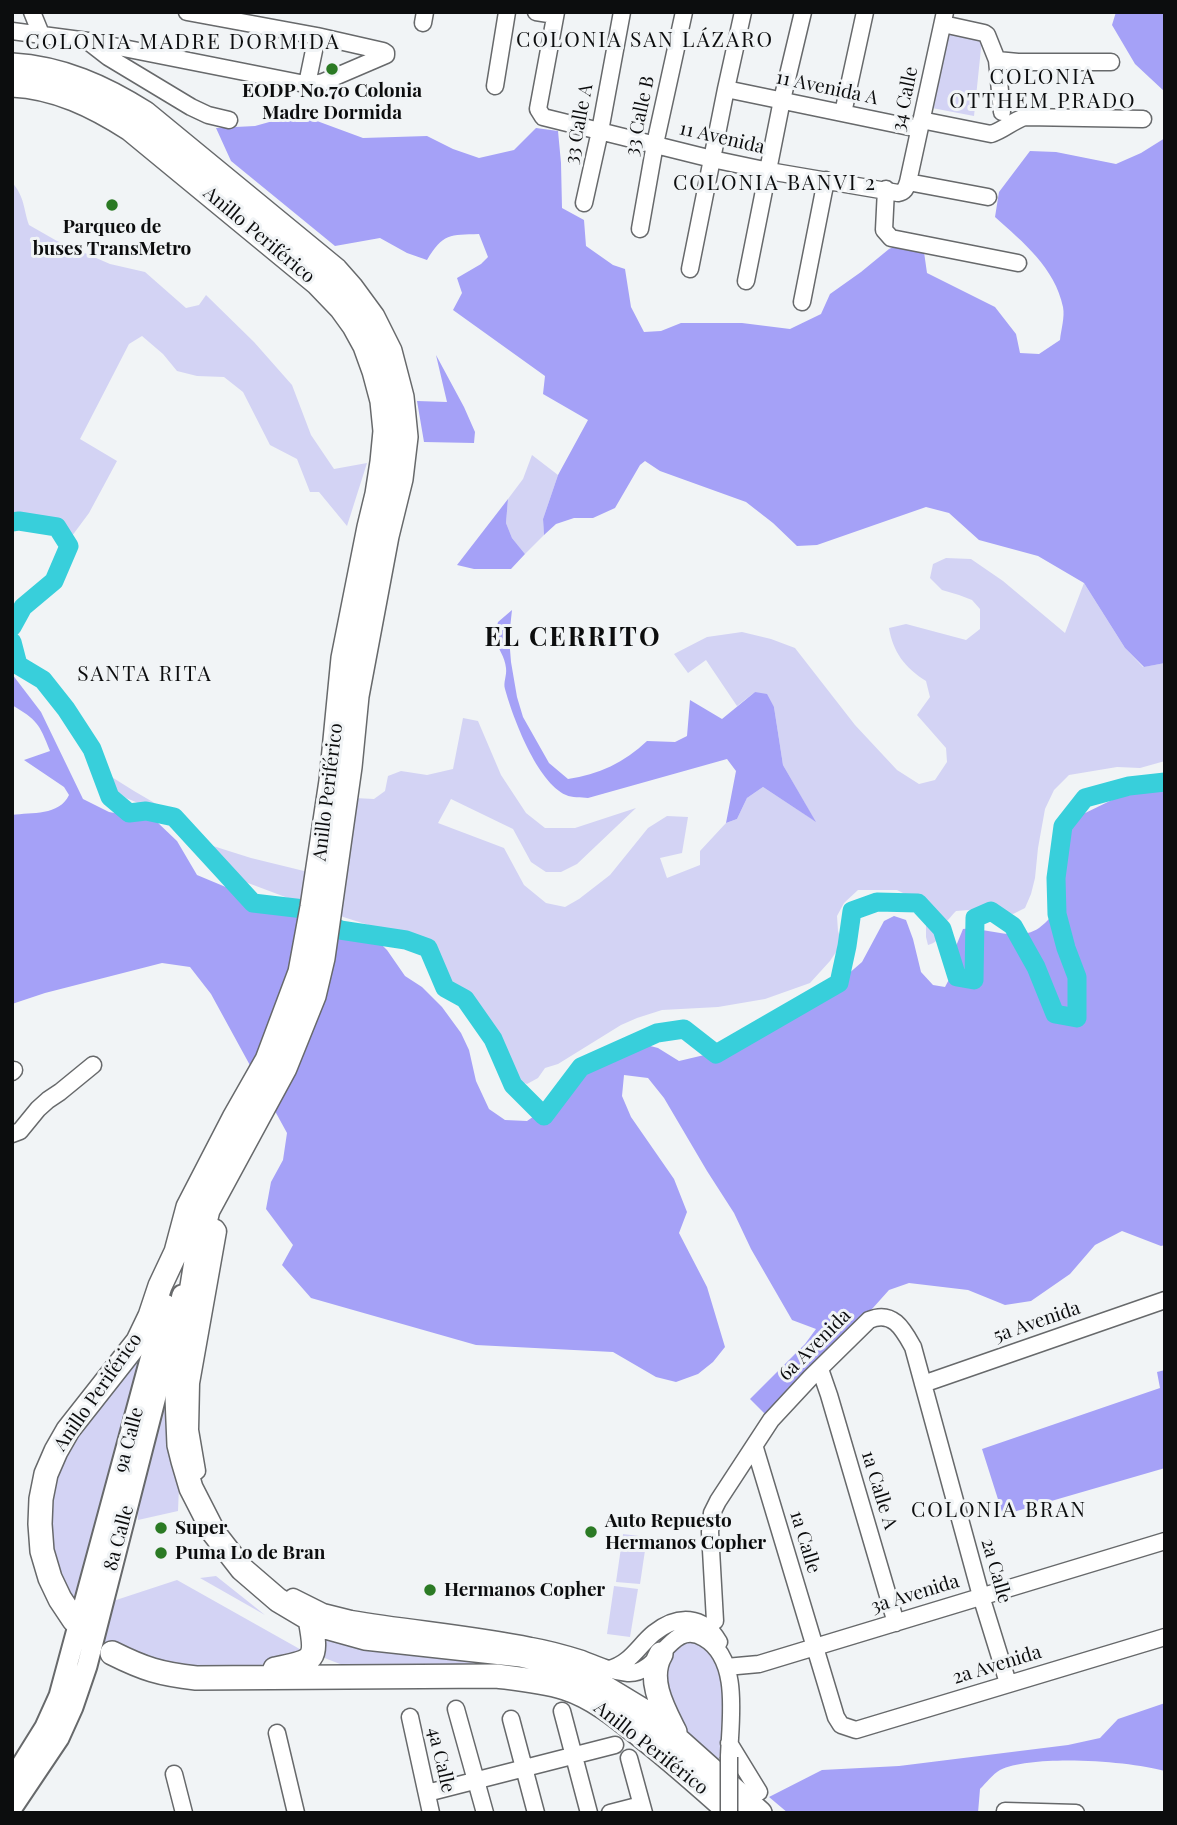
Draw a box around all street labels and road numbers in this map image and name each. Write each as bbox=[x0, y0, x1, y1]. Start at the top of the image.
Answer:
street label: 34 Calle bbox=[887, 65, 923, 133]
street label: 11 Avenida A bbox=[774, 66, 880, 110]
street label: 33 Calle B bbox=[620, 74, 660, 158]
street label: 33 Calle A bbox=[560, 82, 598, 166]
street label: 11 Avenida bbox=[677, 117, 767, 159]
street label: Anillo Periférico bbox=[199, 182, 319, 288]
street label: Anillo Periférico bbox=[308, 722, 348, 862]
street label: 5a Avenida bbox=[991, 1297, 1083, 1347]
street label: 6a Avenida bbox=[774, 1304, 856, 1386]
street label: Anillo Periférico bbox=[49, 1329, 147, 1455]
street label: 9a Calle bbox=[109, 1405, 149, 1475]
street label: 1a Calle A bbox=[856, 1448, 902, 1532]
street label: 8a Calle bbox=[99, 1503, 139, 1573]
street label: 1a Calle bbox=[785, 1508, 825, 1576]
street label: 2a Calle bbox=[976, 1536, 1016, 1606]
street label: 3a Avenida bbox=[868, 1570, 962, 1618]
street label: 2a Avenida bbox=[950, 1641, 1044, 1689]
street label: Anillo Periférico bbox=[589, 1696, 713, 1800]
street label: 4a Calle bbox=[422, 1725, 460, 1795]

